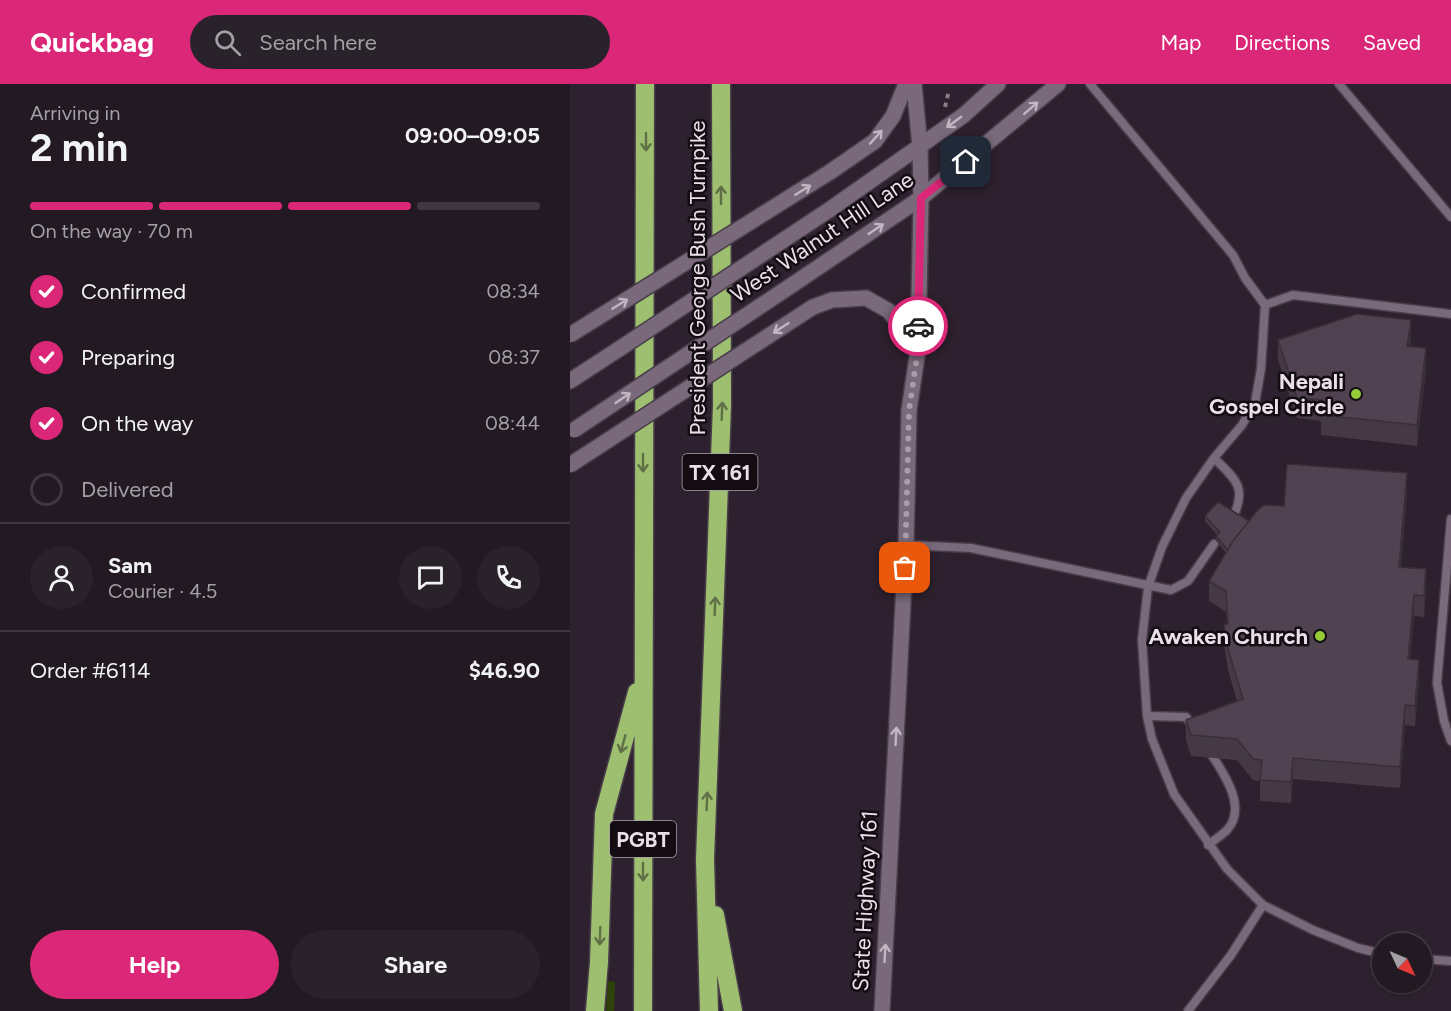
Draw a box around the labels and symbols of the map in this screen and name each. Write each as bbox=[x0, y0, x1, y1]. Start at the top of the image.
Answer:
one-way arrow bbox=[1023, 101, 1038, 115]
one-way arrow bbox=[946, 116, 962, 128]
street label: President George Bush Turnpike bbox=[684, 120, 711, 436]
one-way arrow bbox=[869, 130, 883, 145]
one-way arrow bbox=[640, 132, 652, 152]
pin bbox=[940, 136, 991, 187]
street label: West Walnut Hill Lane bbox=[726, 166, 918, 308]
one-way arrow bbox=[794, 183, 811, 196]
one-way arrow bbox=[715, 185, 727, 205]
one-way arrow bbox=[867, 223, 883, 235]
courier bbox=[888, 296, 948, 356]
one-way arrow bbox=[611, 298, 628, 311]
one-way arrow bbox=[773, 322, 790, 334]
place label: Nepali Gospel Circle bbox=[1209, 368, 1344, 420]
marker: Nepali Gospel Circle bbox=[1349, 387, 1363, 401]
one-way arrow bbox=[614, 392, 631, 404]
one-way arrow bbox=[716, 401, 728, 421]
one-way arrow bbox=[637, 453, 649, 473]
road number: TX 161 bbox=[682, 454, 758, 490]
pin bbox=[879, 542, 930, 593]
one-way arrow bbox=[709, 596, 720, 616]
place label: Awaken Church bbox=[1148, 623, 1308, 650]
marker: Awaken Church bbox=[1313, 629, 1327, 643]
one-way arrow bbox=[891, 726, 902, 746]
one-way arrow bbox=[617, 734, 628, 753]
one-way arrow bbox=[701, 791, 713, 811]
street label: State Highway 161 bbox=[847, 810, 883, 992]
road number: PGBT bbox=[610, 821, 676, 857]
one-way arrow bbox=[637, 862, 649, 882]
one-way arrow bbox=[595, 926, 606, 946]
north arrow bbox=[1372, 933, 1432, 993]
one-way arrow bbox=[880, 943, 891, 963]

